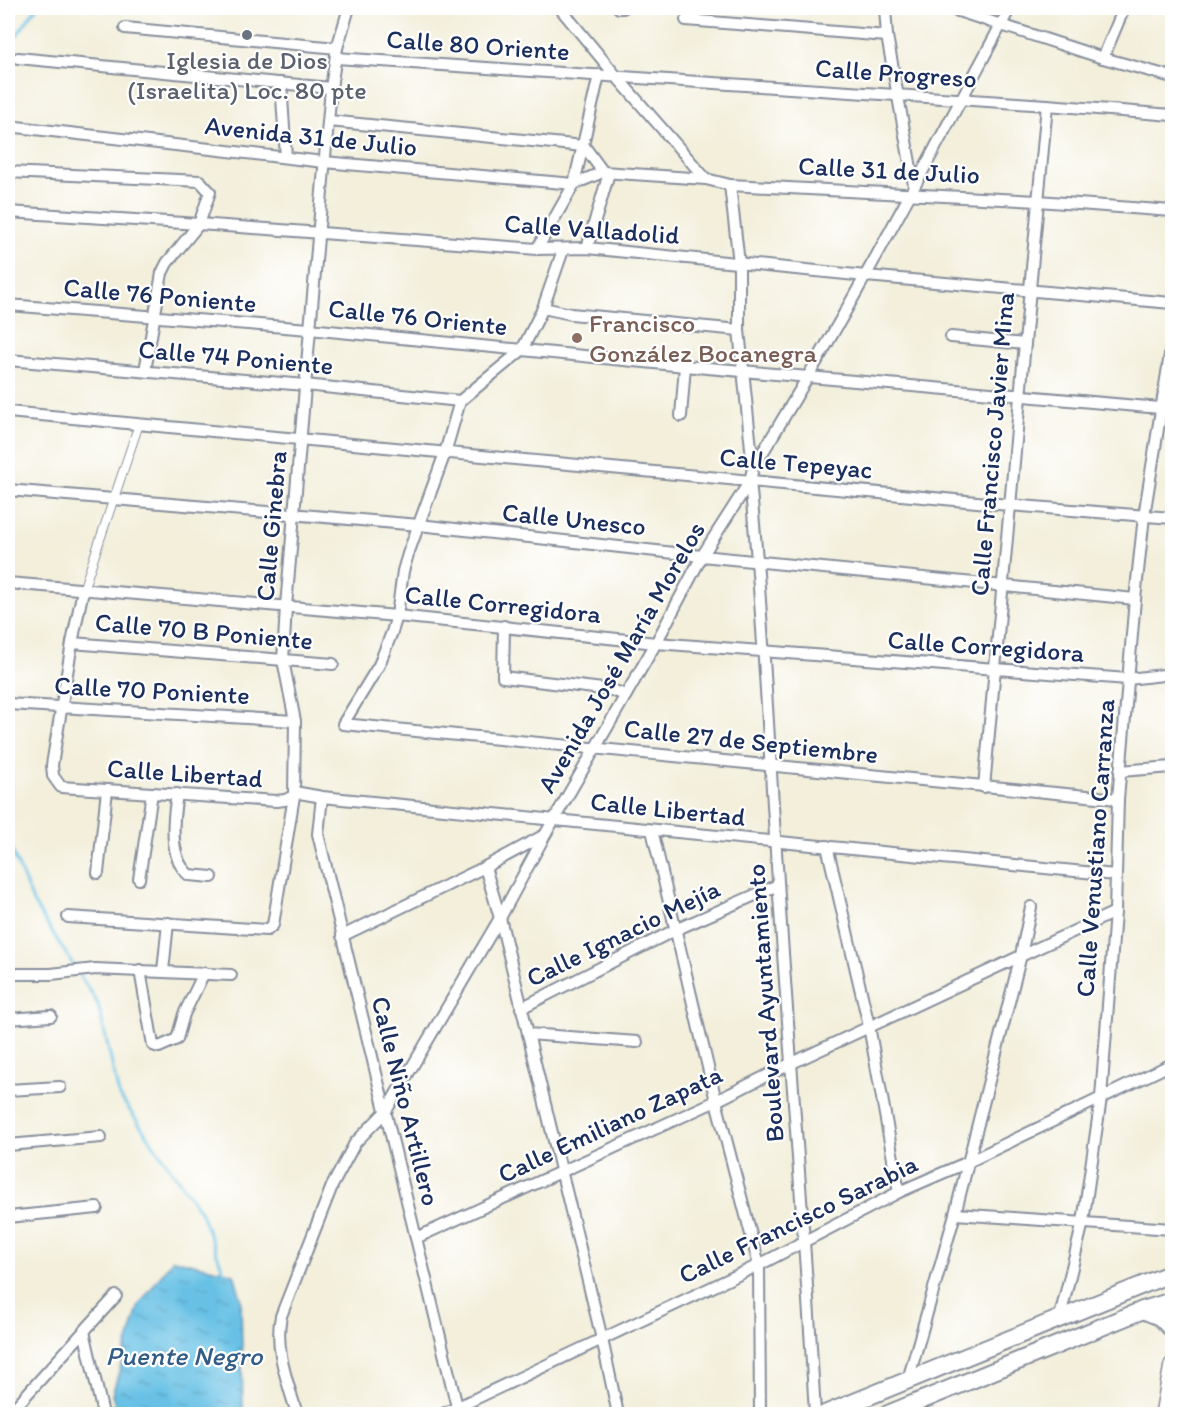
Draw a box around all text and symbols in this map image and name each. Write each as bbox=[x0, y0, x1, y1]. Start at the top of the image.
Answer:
street label: Calle 80 Oriente bbox=[385, 23, 571, 67]
marker: Iglesia de Dios (Israelita) Loc. 80 pte bbox=[240, 28, 254, 42]
place label: Iglesia de Dios (Israelita) Loc. 80 pte bbox=[127, 44, 367, 106]
street label: Calle Progreso bbox=[814, 51, 978, 95]
street label: Avenida 31 de Julio bbox=[203, 109, 419, 163]
street label: Calle 31 de Julio bbox=[797, 149, 981, 191]
street label: Calle Valladolid bbox=[503, 207, 681, 251]
street label: Calle 76 Poniente bbox=[62, 271, 258, 319]
street label: Calle Francisco Javier Mina bbox=[963, 290, 1021, 597]
street label: Calle 76 Oriente bbox=[327, 292, 509, 342]
place label: Francisco González Bocanegra bbox=[589, 307, 818, 369]
marker: Francisco González Bocanegra bbox=[570, 331, 584, 345]
street label: Calle 74 Poniente bbox=[137, 333, 335, 381]
street label: Calle Tepeyac bbox=[718, 440, 874, 486]
street label: Calle Ginebra bbox=[248, 449, 294, 603]
street label: Calle Unesco bbox=[501, 496, 647, 542]
street label: Avenida José María Morelos bbox=[530, 516, 712, 798]
street label: Calle Corregidora bbox=[403, 578, 603, 630]
street label: Calle 70 B Poniente bbox=[94, 606, 314, 656]
street label: Calle Corregidora bbox=[886, 623, 1086, 669]
street label: Calle 70 Poniente bbox=[53, 669, 251, 711]
street label: Calle Venustiano Carranza bbox=[1069, 697, 1121, 998]
street label: Calle 27 de Septiembre bbox=[622, 712, 880, 770]
street label: Calle Libertad bbox=[106, 752, 264, 794]
street label: Calle Libertad bbox=[589, 785, 747, 833]
street label: Boulevard Ayuntamiento bbox=[739, 863, 791, 1143]
street label: Calle Ignacio Mejía bbox=[521, 872, 725, 994]
street label: Calle Niño Artillero bbox=[364, 993, 448, 1209]
street label: Calle Emiliano Zapata bbox=[493, 1058, 728, 1190]
street label: Calle Francisco Sarabia bbox=[673, 1147, 923, 1291]
water label: Puente Negro bbox=[105, 1339, 264, 1372]

